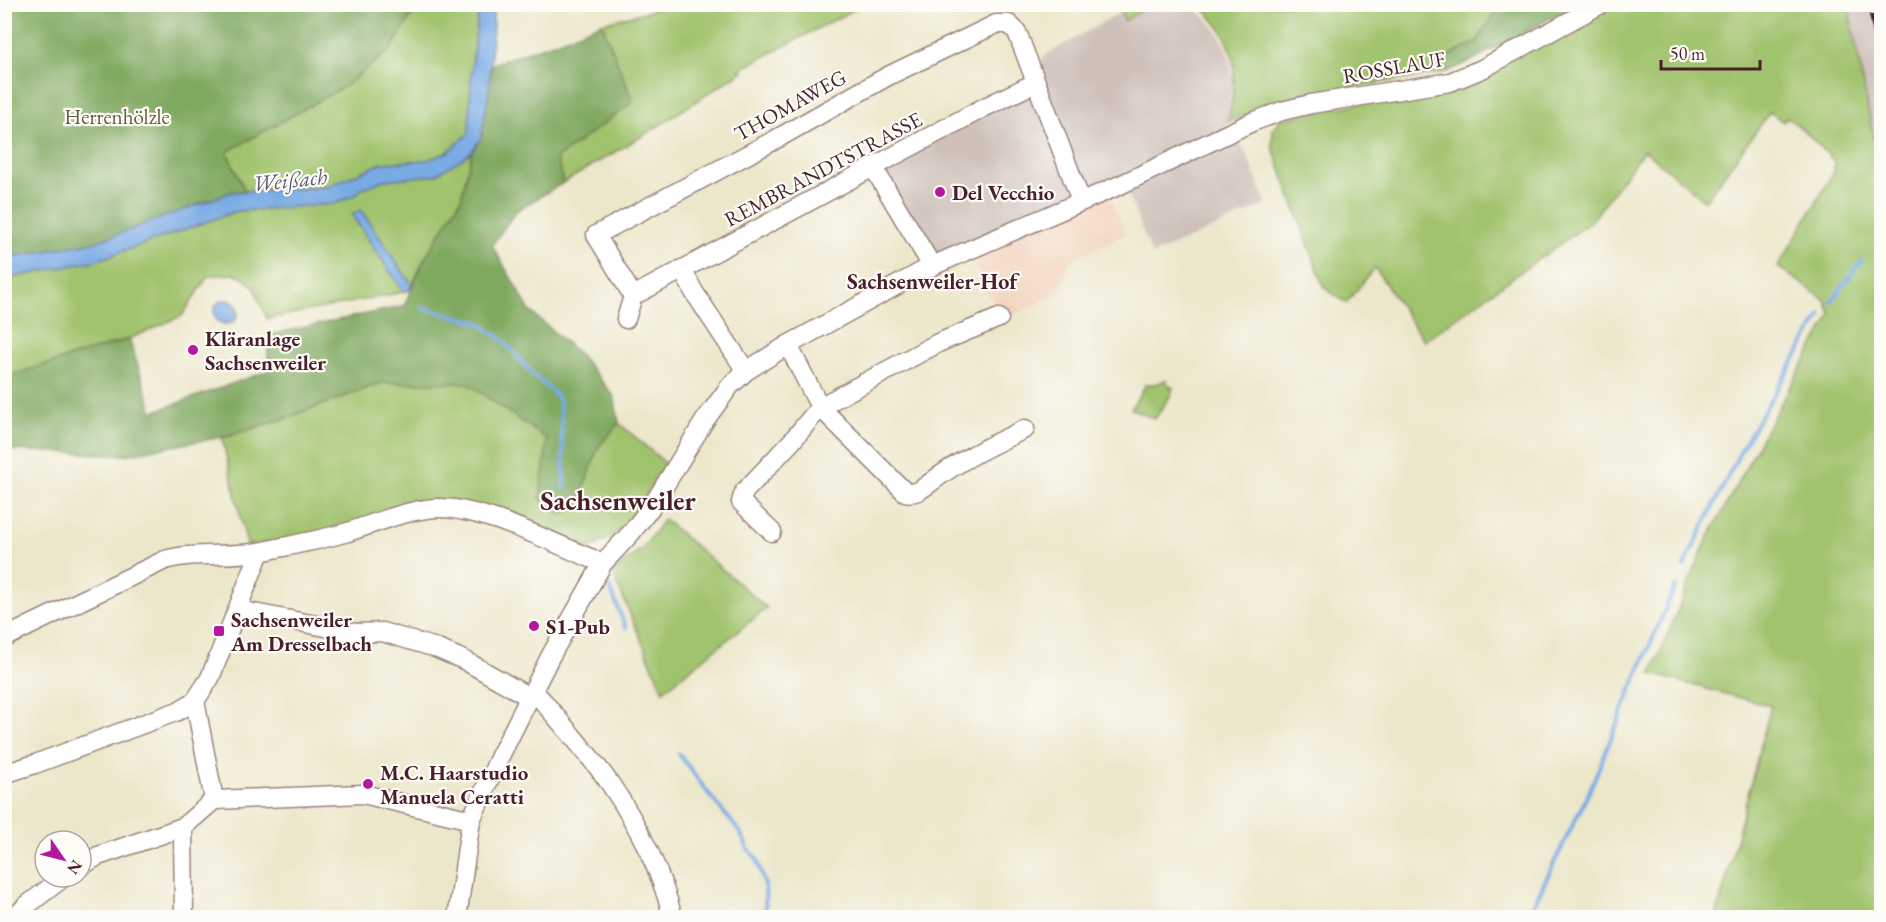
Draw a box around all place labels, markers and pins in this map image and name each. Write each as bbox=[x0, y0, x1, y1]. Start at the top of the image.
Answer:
place label: Del Vecchio bbox=[952, 179, 1055, 206]
marker: Del Vecchio bbox=[933, 185, 947, 199]
place label: Kläranlage Sachsenweiler bbox=[205, 325, 326, 376]
marker: Kläranlage Sachsenweiler bbox=[186, 343, 200, 357]
place label: Sachsenweiler Am Dresselbach bbox=[230, 606, 372, 657]
place label: S1-Pub bbox=[546, 613, 610, 640]
marker: S1-Pub bbox=[527, 619, 541, 633]
marker: Sachsenweiler Am Dresselbach bbox=[212, 624, 226, 638]
place label: M.C. Haarstudio Manuela Ceratti bbox=[380, 759, 529, 810]
marker: M.C. Haarstudio Manuela Ceratti bbox=[361, 777, 375, 791]

